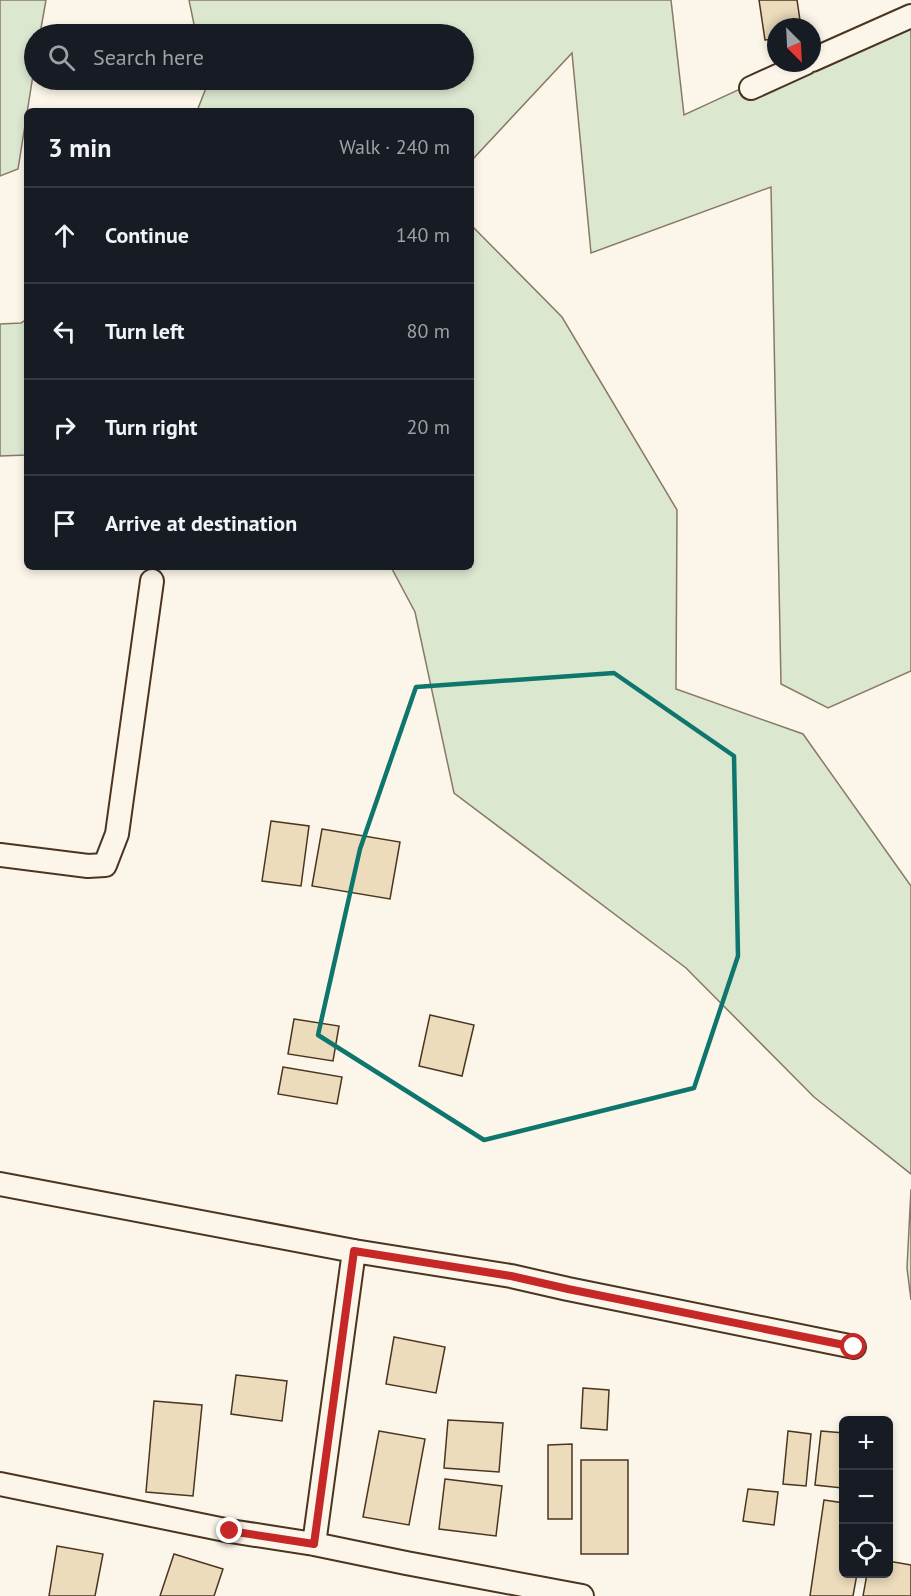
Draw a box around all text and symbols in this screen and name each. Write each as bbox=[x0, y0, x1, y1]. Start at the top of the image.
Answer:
north arrow bbox=[767, 18, 821, 72]
search box bbox=[24, 24, 474, 90]
icon: search bbox=[45, 41, 78, 74]
text: Search here bbox=[93, 43, 204, 71]
text: 3 min bbox=[48, 131, 111, 164]
text: Walk · 240 m bbox=[339, 134, 450, 160]
icon: ahead bbox=[48, 219, 81, 252]
text: Continue bbox=[105, 221, 189, 249]
text: 140 m bbox=[396, 222, 450, 248]
icon: left bbox=[48, 315, 81, 348]
text: Turn left bbox=[105, 317, 185, 345]
text: 80 m bbox=[407, 318, 450, 344]
icon: right bbox=[48, 411, 81, 444]
text: Turn right bbox=[105, 413, 197, 441]
text: 20 m bbox=[407, 414, 450, 440]
icon: arrive bbox=[48, 507, 81, 540]
text: Arrive at destination bbox=[105, 509, 297, 537]
route start bbox=[840, 1333, 866, 1359]
map controls bbox=[839, 1416, 893, 1578]
button: + bbox=[839, 1416, 893, 1470]
button: − bbox=[839, 1470, 893, 1524]
route end bbox=[216, 1517, 242, 1543]
button: locate bbox=[839, 1524, 893, 1578]

